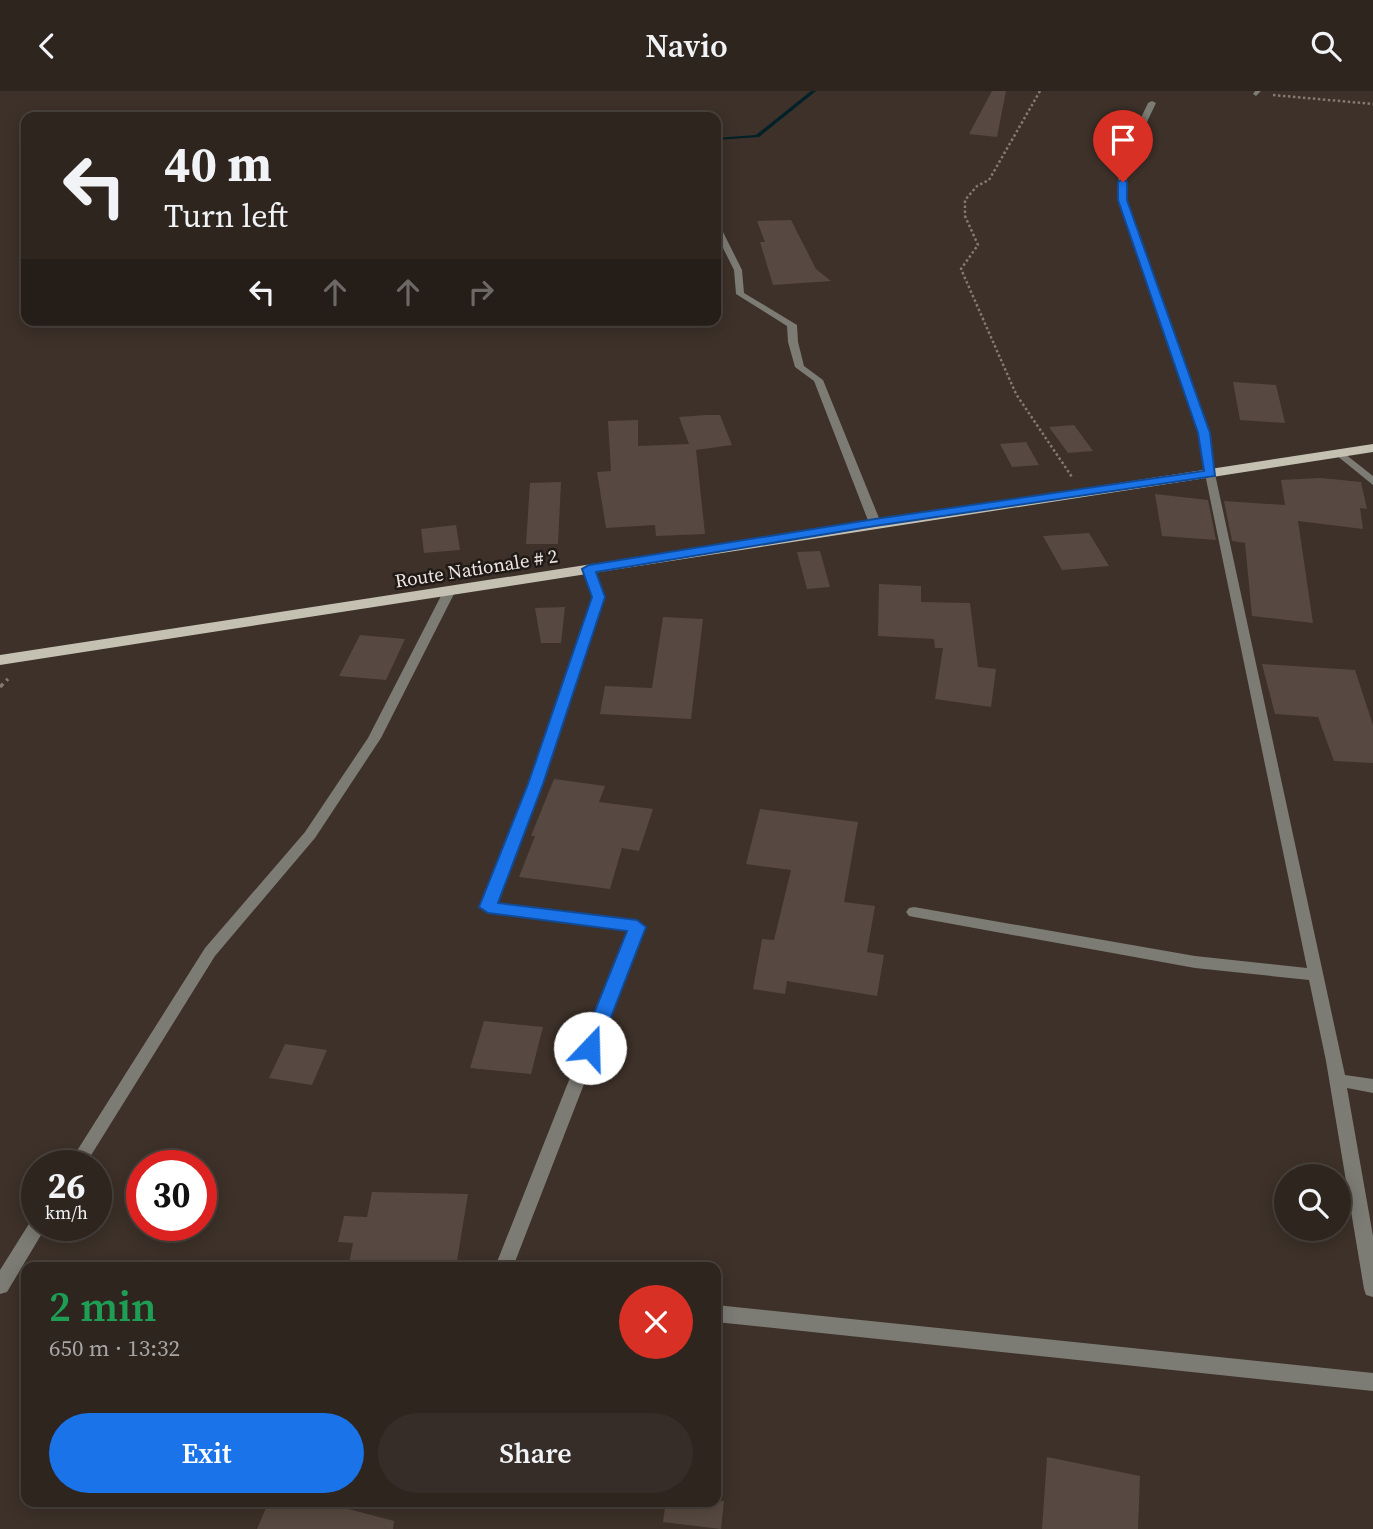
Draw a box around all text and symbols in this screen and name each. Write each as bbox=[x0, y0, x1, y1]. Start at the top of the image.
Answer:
text: Navio bbox=[645, 24, 728, 68]
icon: back bbox=[28, 27, 66, 65]
icon: search bbox=[1307, 27, 1345, 65]
pin bbox=[1093, 110, 1153, 182]
icon: arrive bbox=[1104, 121, 1142, 159]
text: 40 m bbox=[164, 130, 272, 197]
icon: left bbox=[49, 140, 140, 231]
text: Turn left bbox=[164, 194, 288, 238]
icon: left bbox=[243, 273, 281, 311]
icon: ahead bbox=[316, 273, 354, 311]
icon: ahead bbox=[389, 273, 427, 311]
icon: right bbox=[462, 273, 500, 311]
street label: Route Nationale # 2 bbox=[393, 542, 559, 594]
position arrow bbox=[553, 1011, 627, 1085]
speed limit sign: 30 bbox=[126, 1150, 217, 1241]
text: 26 bbox=[48, 1162, 85, 1210]
map controls bbox=[1274, 1164, 1351, 1241]
button: search bbox=[1274, 1164, 1351, 1241]
text: km/h bbox=[45, 1200, 88, 1225]
text: 2 min bbox=[49, 1277, 157, 1335]
button: close bbox=[619, 1285, 693, 1359]
text: 650 m · 13:32 bbox=[49, 1332, 180, 1364]
button: Exit bbox=[49, 1413, 364, 1493]
button: Share bbox=[378, 1413, 693, 1493]

